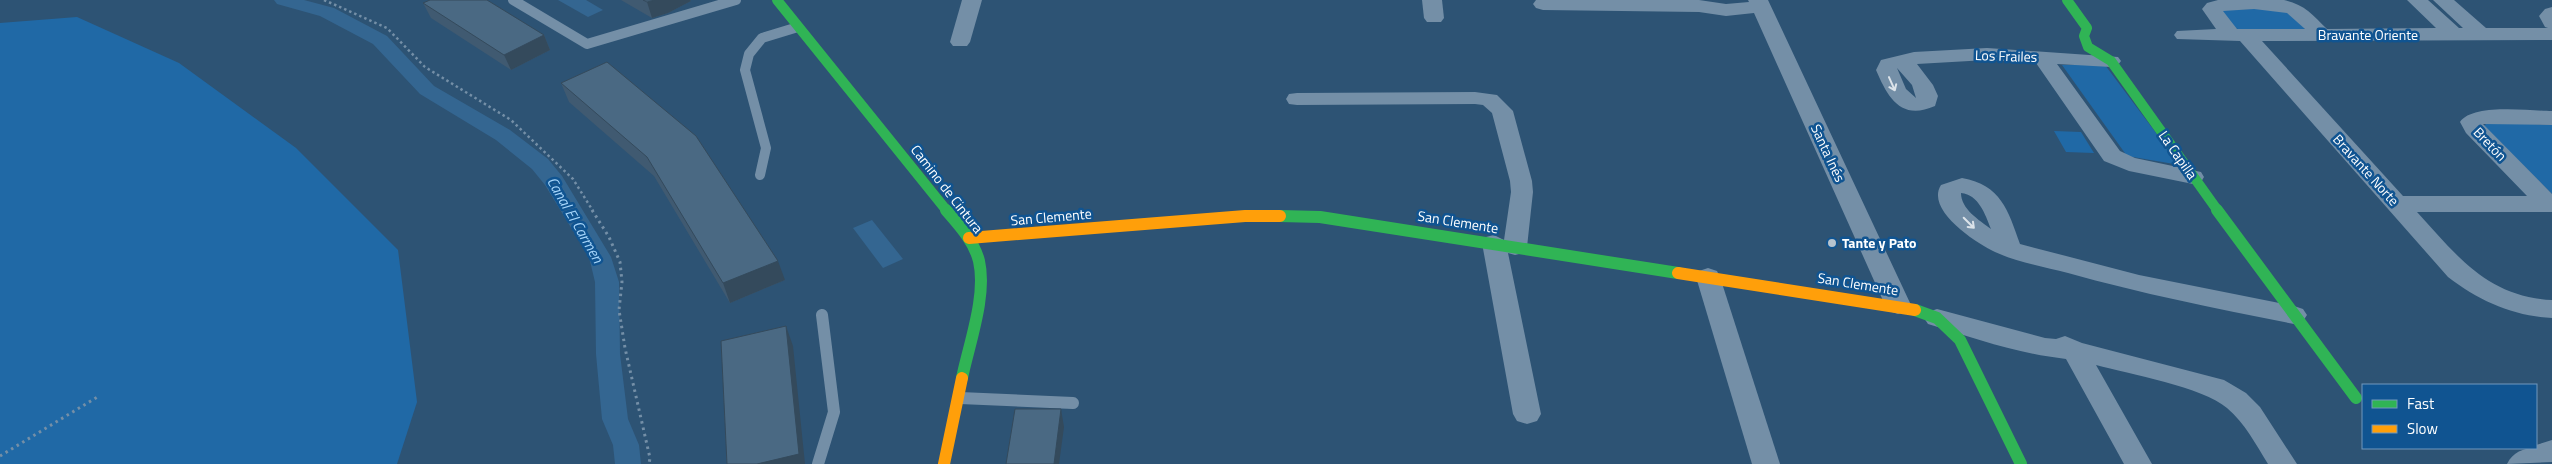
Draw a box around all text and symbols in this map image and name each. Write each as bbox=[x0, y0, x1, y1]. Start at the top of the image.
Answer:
street label: Bravante Oriente bbox=[2318, 24, 2418, 45]
street label: Los Frailes bbox=[1974, 44, 2038, 67]
one-way arrow bbox=[1887, 76, 1897, 91]
street label: Santa Inés bbox=[1806, 120, 1851, 185]
street label: Bretón bbox=[2469, 122, 2512, 165]
street label: La Capilla bbox=[2154, 126, 2203, 183]
street label: Bravante Norte bbox=[2328, 129, 2404, 210]
street label: Camino de Cintura bbox=[906, 140, 989, 237]
water label: Canal El Carmen bbox=[541, 172, 610, 268]
street label: San Clemente bbox=[1010, 202, 1092, 231]
street label: San Clemente bbox=[1416, 205, 1500, 238]
one-way arrow bbox=[1963, 217, 1975, 229]
place label: Tante y Pato bbox=[1842, 232, 1917, 253]
marker: Tante y Pato bbox=[1826, 237, 1838, 249]
street label: San Clemente bbox=[1816, 267, 1900, 300]
legend bbox=[2362, 384, 2537, 449]
text: Fast bbox=[2407, 392, 2435, 415]
text: Slow bbox=[2407, 417, 2438, 440]

